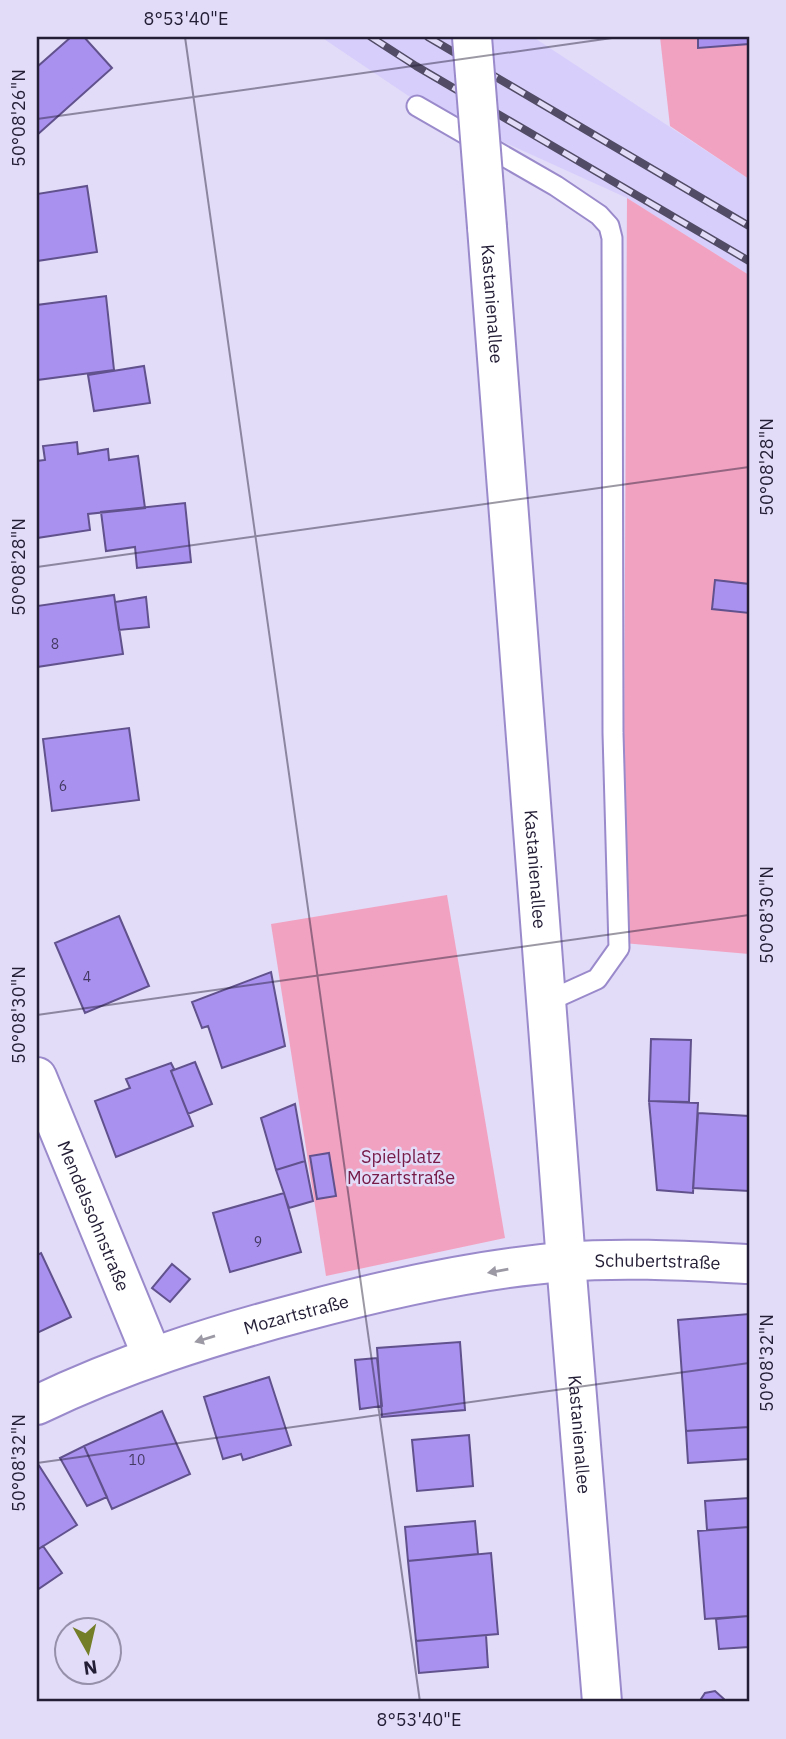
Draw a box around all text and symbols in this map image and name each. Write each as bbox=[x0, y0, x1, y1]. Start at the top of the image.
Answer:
text: 8°53'40"E bbox=[144, 7, 228, 30]
text: 50°08'26"N bbox=[7, 69, 30, 167]
street label: Kastanienallee bbox=[477, 243, 509, 364]
text: 50°08'28"N bbox=[755, 418, 778, 516]
text: 50°08'28"N bbox=[7, 518, 30, 616]
house number: 8 bbox=[51, 635, 59, 653]
house number: 6 bbox=[59, 777, 67, 795]
street label: Kastanienallee bbox=[520, 809, 552, 930]
text: 50°08'30"N bbox=[755, 866, 778, 964]
text: 50°08'30"N bbox=[7, 966, 30, 1064]
house number: 4 bbox=[83, 968, 91, 986]
street label: Mendelssohnstraße bbox=[53, 1137, 135, 1294]
park label: Spielplatz Mozartstraße bbox=[347, 1145, 455, 1189]
house number: 9 bbox=[254, 1233, 262, 1251]
street label: Schubertstraße bbox=[594, 1248, 721, 1274]
one-way arrow bbox=[487, 1266, 509, 1277]
street label: Mozartstraße bbox=[241, 1289, 351, 1339]
text: 50°08'32"N bbox=[755, 1314, 778, 1412]
one-way arrow bbox=[195, 1334, 216, 1345]
street label: Kastanienallee bbox=[564, 1374, 596, 1495]
text: 50°08'32"N bbox=[7, 1414, 30, 1512]
house number: 10 bbox=[129, 1451, 145, 1469]
north arrow bbox=[52, 1616, 122, 1686]
text: N bbox=[82, 1655, 99, 1681]
text: 8°53'40"E bbox=[377, 1708, 461, 1731]

